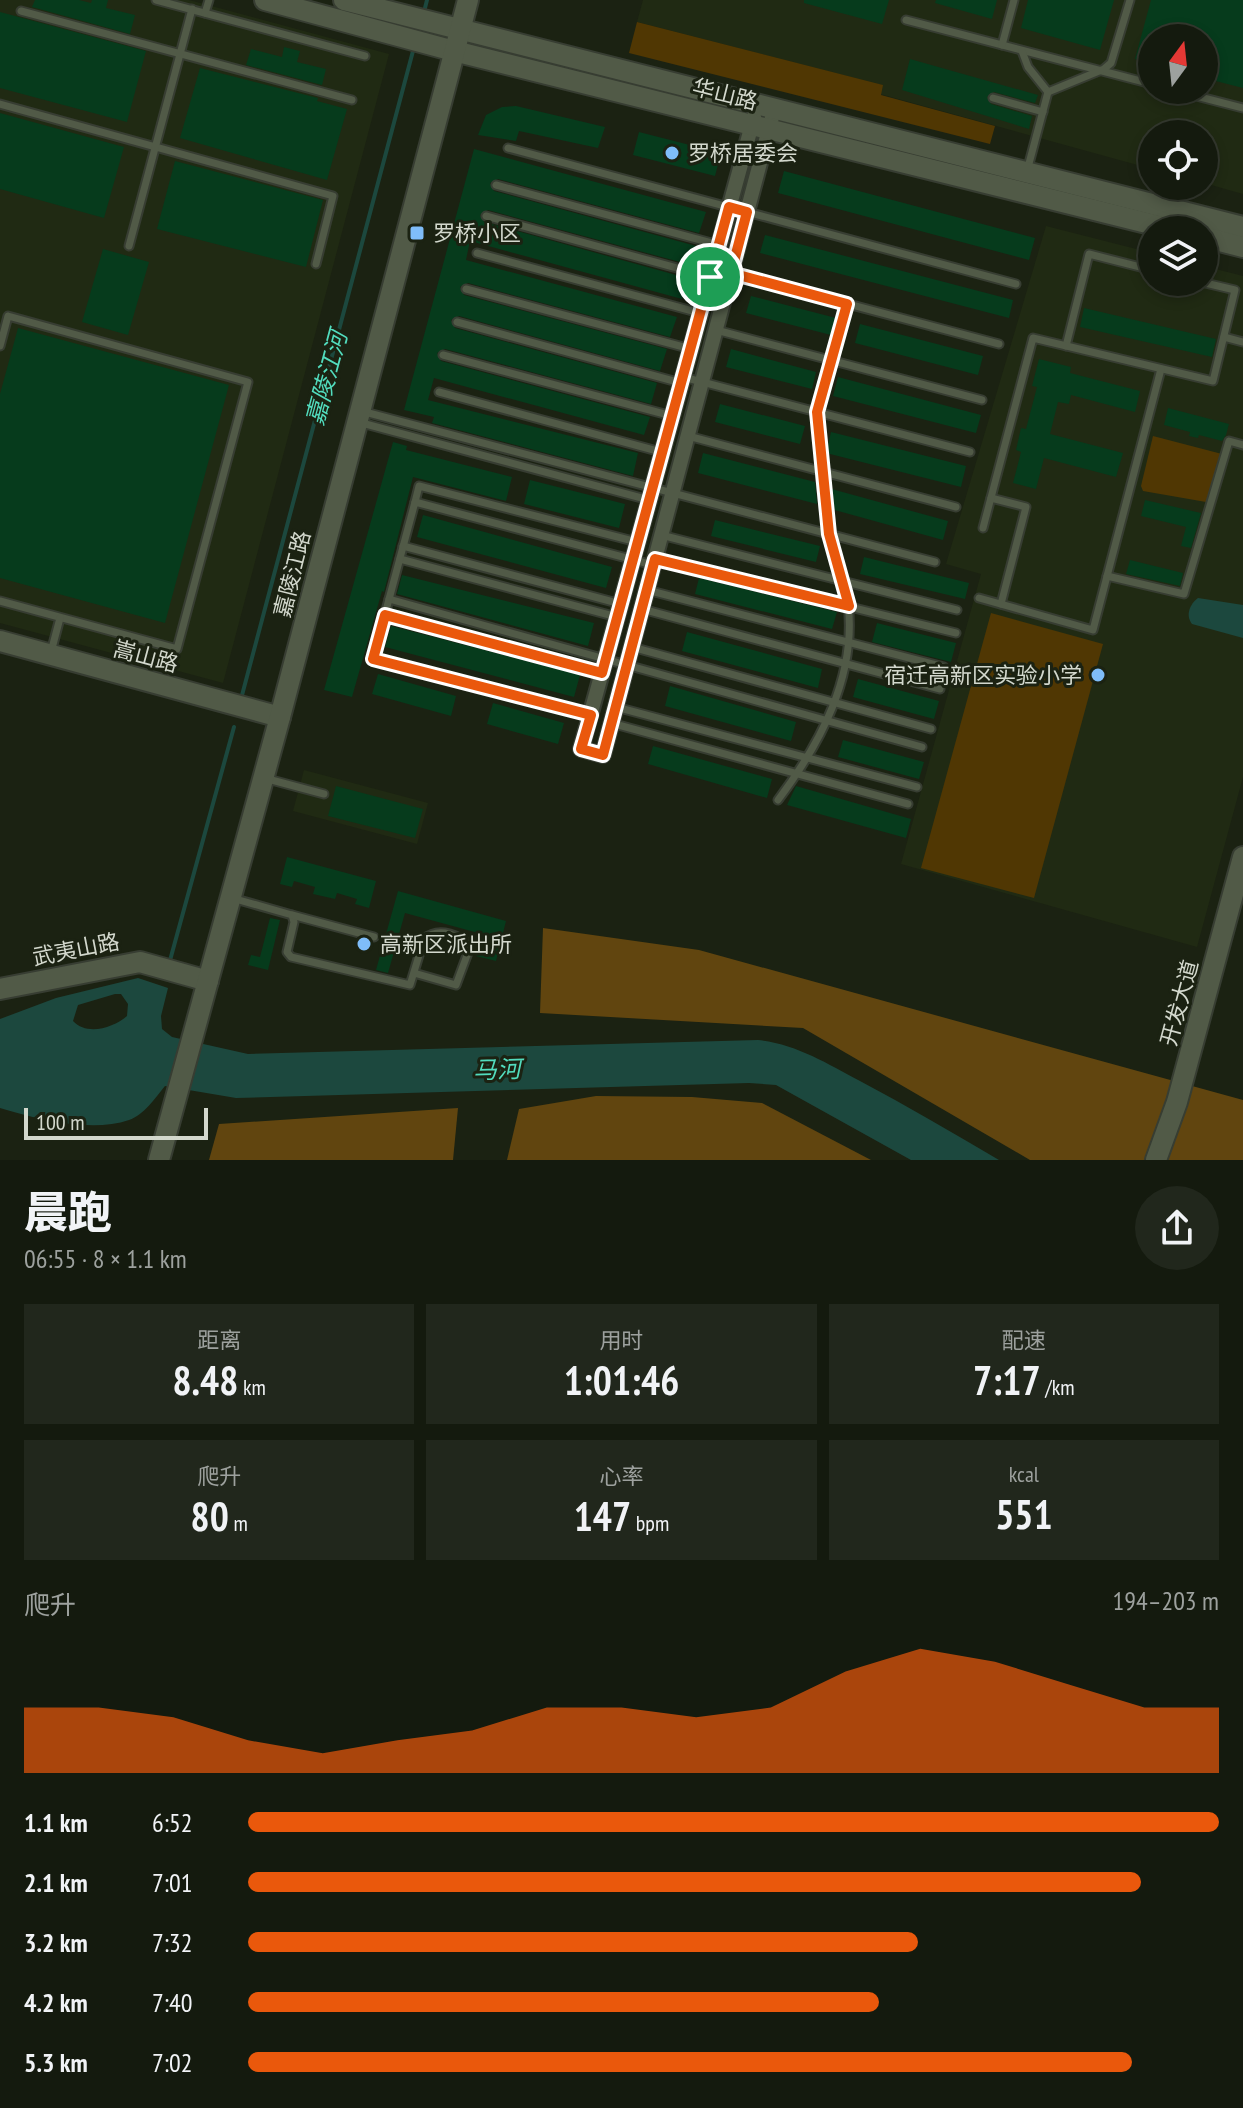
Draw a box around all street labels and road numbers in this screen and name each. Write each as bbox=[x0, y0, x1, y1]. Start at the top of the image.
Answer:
street label: 华山路 bbox=[690, 72, 760, 116]
street label: 嘉陵江路 bbox=[268, 528, 316, 620]
street label: 嵩山路 bbox=[110, 634, 182, 678]
street label: 武夷山路 bbox=[30, 927, 122, 971]
street label: 开发大道 bbox=[1154, 957, 1204, 1049]

